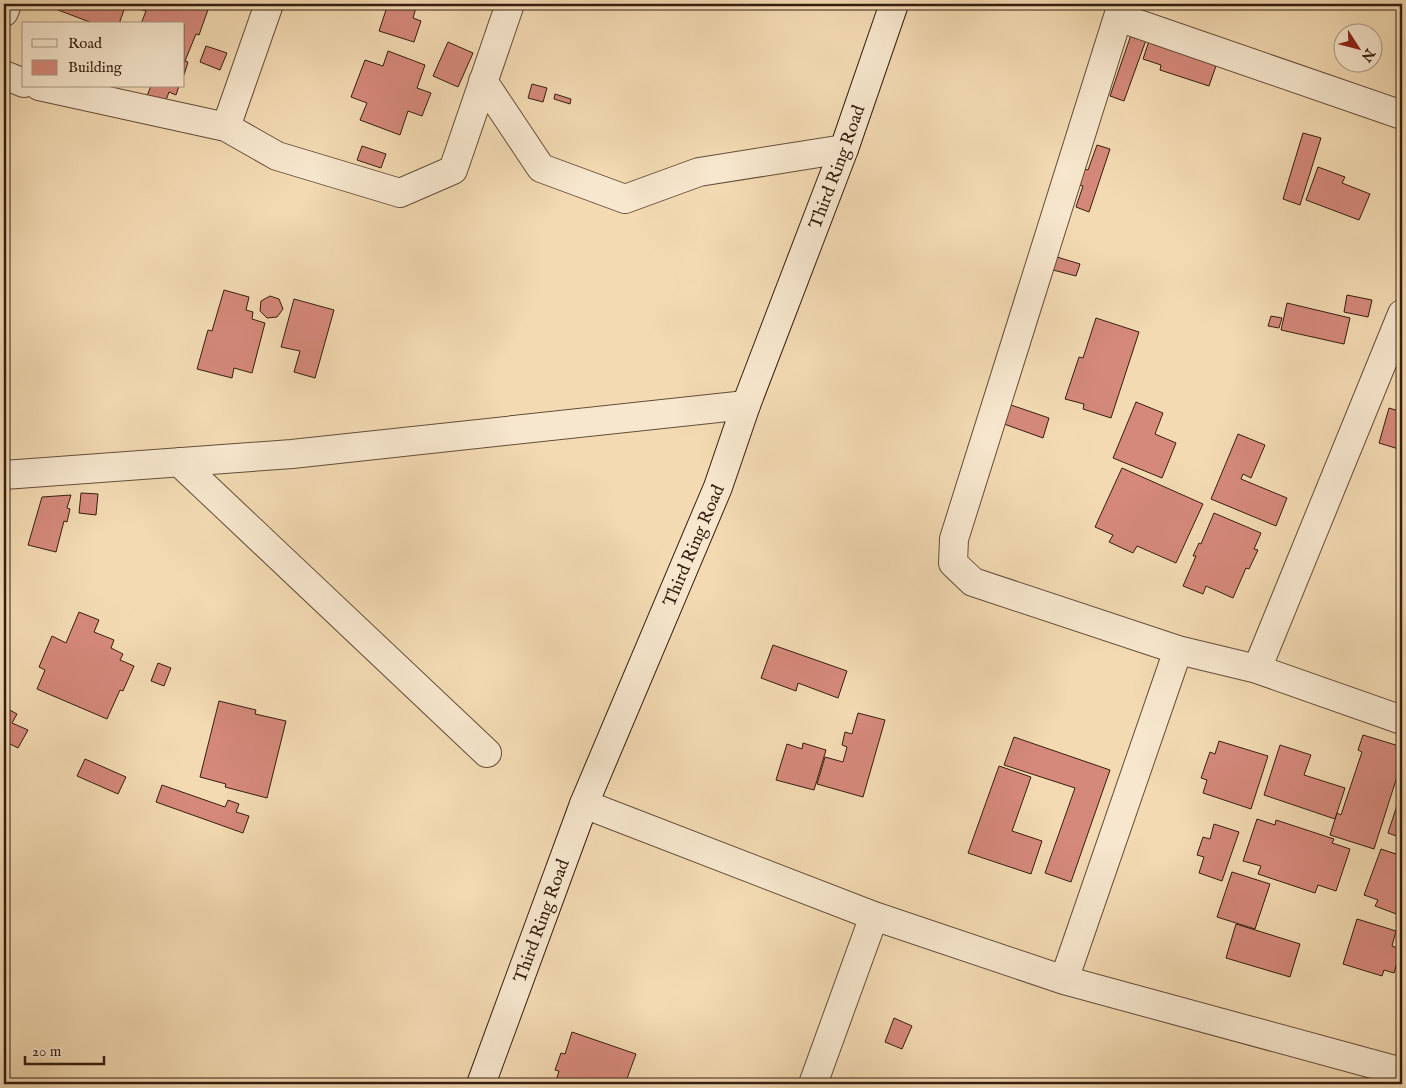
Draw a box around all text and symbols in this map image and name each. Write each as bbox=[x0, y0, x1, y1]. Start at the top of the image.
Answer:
legend bbox=[22, 22, 185, 88]
north arrow bbox=[1334, 22, 1384, 72]
text: Road bbox=[68, 34, 103, 53]
text: N bbox=[1357, 44, 1379, 65]
text: Building bbox=[68, 58, 123, 77]
street label: Third Ring Road bbox=[804, 102, 871, 232]
street label: Third Ring Road bbox=[659, 481, 731, 611]
street label: Third Ring Road bbox=[509, 856, 576, 986]
scale bar bbox=[25, 1033, 104, 1065]
text: 20 m bbox=[32, 1042, 62, 1061]

